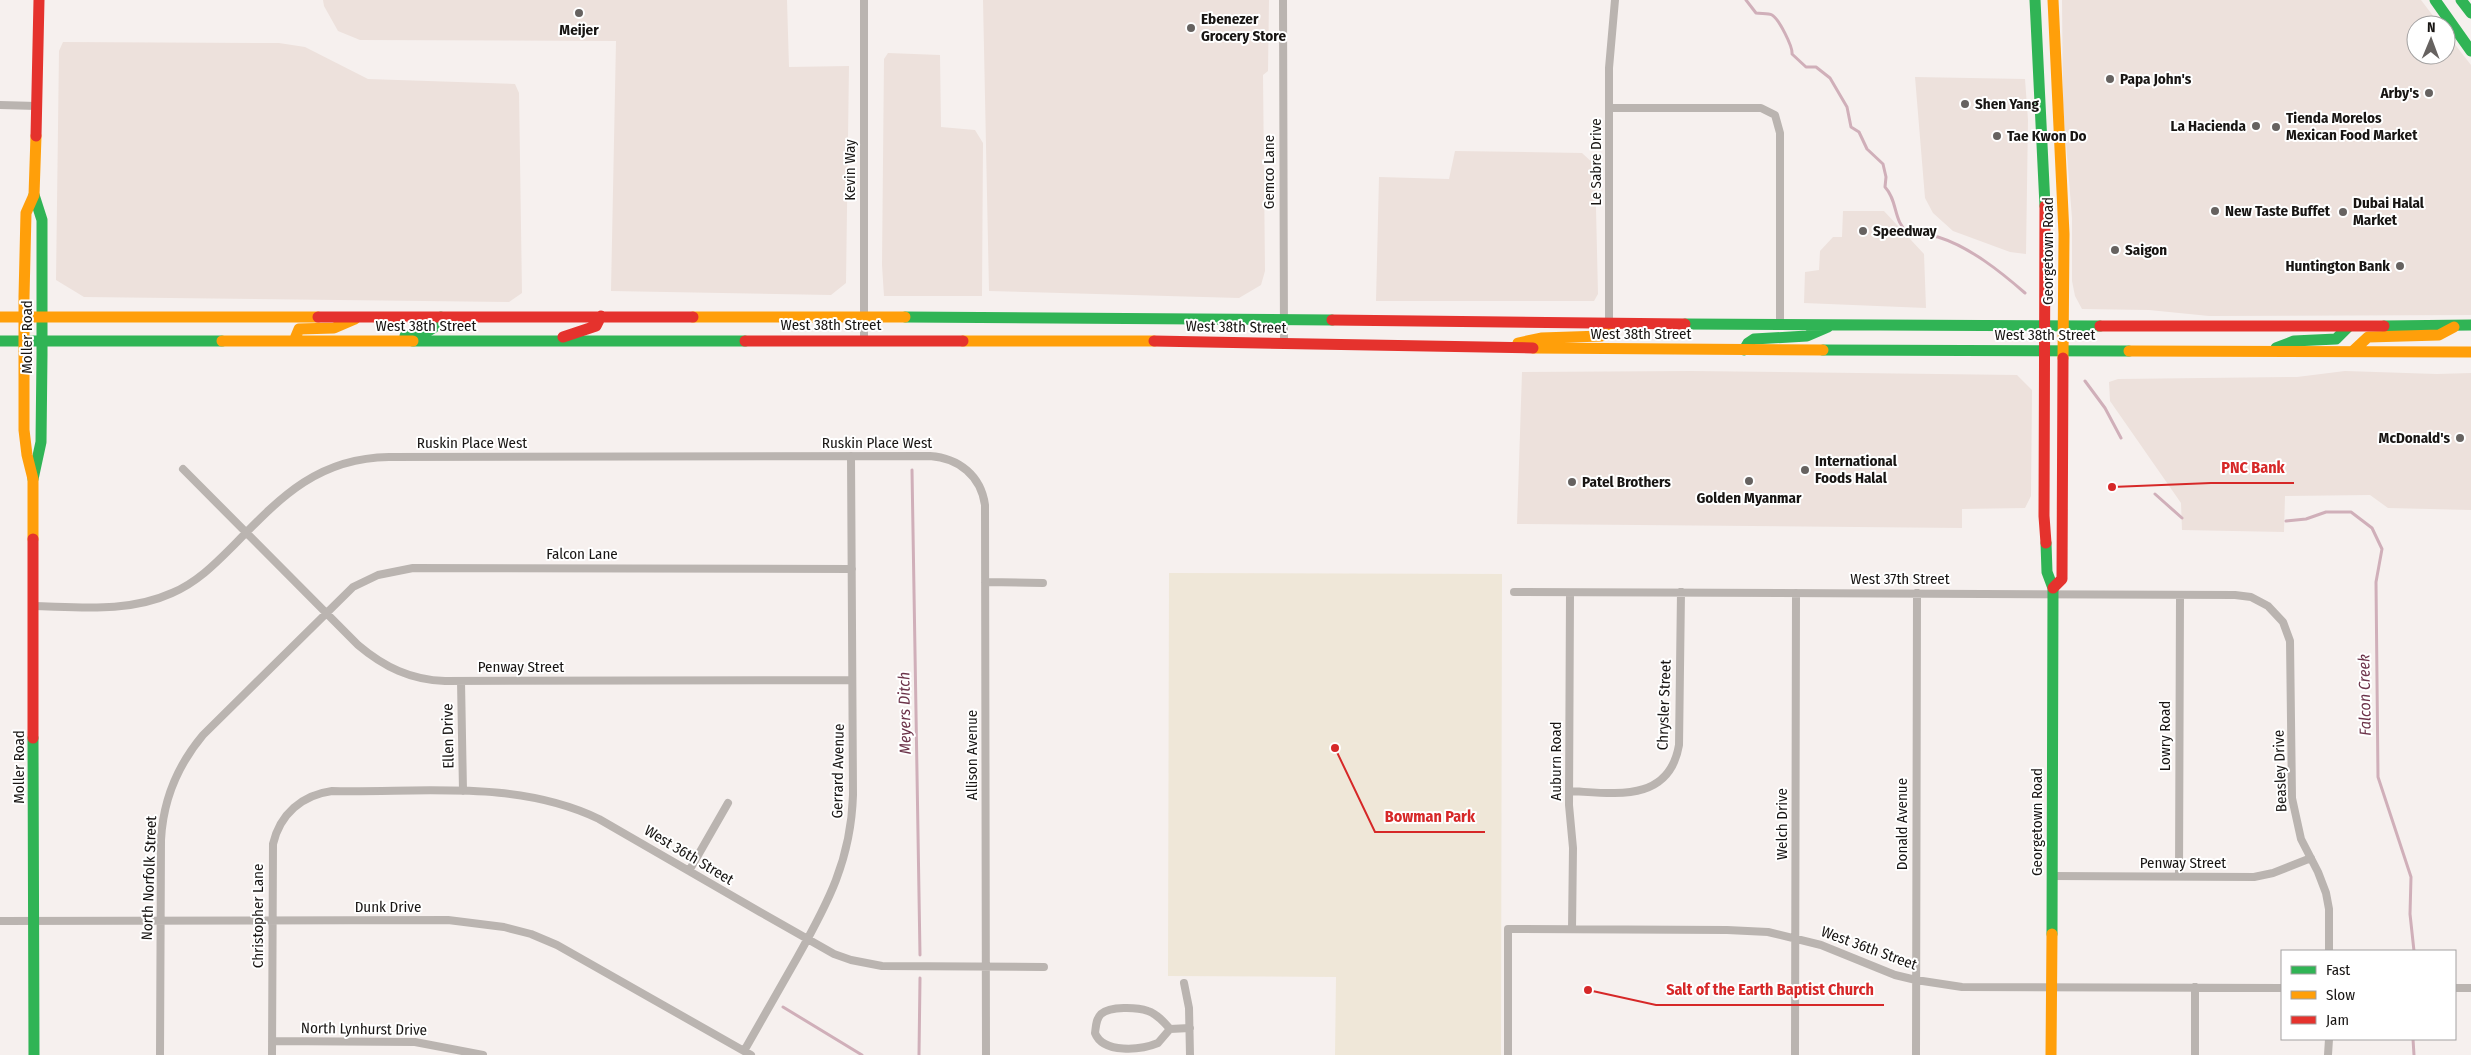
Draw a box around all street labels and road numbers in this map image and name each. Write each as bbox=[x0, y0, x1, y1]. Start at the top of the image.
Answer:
street label: Le Sabre Drive bbox=[1587, 118, 1605, 206]
street label: Gemco Lane bbox=[1260, 135, 1278, 209]
street label: Kevin Way bbox=[841, 139, 859, 201]
street label: Georgetown Road bbox=[2039, 197, 2057, 305]
street label: Moller Road bbox=[18, 300, 36, 374]
street label: West 38th Street bbox=[781, 316, 881, 334]
street label: West 38th Street bbox=[376, 317, 476, 335]
street label: West 38th Street bbox=[1185, 317, 1287, 337]
street label: West 38th Street bbox=[1591, 325, 1691, 343]
street label: West 38th Street bbox=[1995, 326, 2095, 344]
street label: Ruskin Place West bbox=[417, 434, 527, 452]
street label: Ruskin Place West bbox=[822, 434, 932, 452]
street label: Falcon Lane bbox=[546, 545, 618, 563]
street label: West 37th Street bbox=[1850, 570, 1950, 588]
street label: Penway Street bbox=[478, 658, 564, 676]
street label: Chrysler Street bbox=[1653, 659, 1675, 751]
street label: Lowry Road bbox=[2156, 701, 2174, 771]
street label: Ellen Drive bbox=[438, 703, 458, 769]
street label: Allison Avenue bbox=[963, 710, 981, 800]
street label: Auburn Road bbox=[1547, 721, 1565, 801]
street label: Gerrard Avenue bbox=[828, 723, 848, 819]
street label: Moller Road bbox=[10, 730, 28, 804]
street label: Beasley Drive bbox=[2270, 730, 2290, 812]
street label: Georgetown Road bbox=[2028, 768, 2046, 876]
street label: Donald Avenue bbox=[1893, 778, 1911, 870]
street label: Welch Drive bbox=[1773, 788, 1791, 860]
street label: North Norfolk Street bbox=[138, 815, 160, 941]
street label: West 36th Street bbox=[641, 821, 737, 889]
street label: Penway Street bbox=[2140, 854, 2226, 872]
street label: Christopher Lane bbox=[249, 864, 267, 968]
street label: Dunk Drive bbox=[355, 898, 421, 916]
street label: West 36th Street bbox=[1819, 922, 1920, 974]
street label: North Lynhurst Drive bbox=[301, 1019, 427, 1039]

